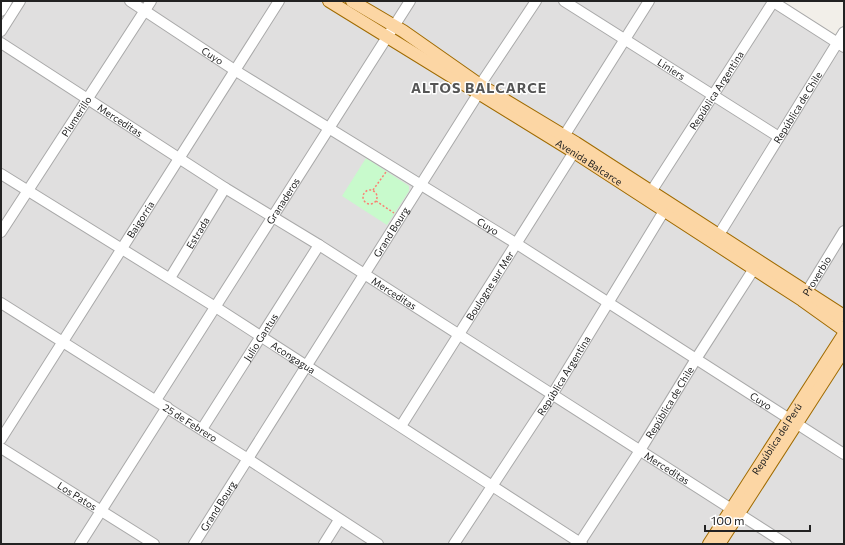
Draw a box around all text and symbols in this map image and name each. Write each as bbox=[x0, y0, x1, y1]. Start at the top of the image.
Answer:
street label: Cuyo bbox=[200, 44, 226, 67]
street label: República Argentina bbox=[687, 49, 746, 132]
street label: Liniers bbox=[655, 56, 688, 82]
street label: República de Chile bbox=[771, 69, 824, 146]
district label: ALTOS BALCARCE bbox=[411, 79, 547, 96]
street label: Plumerillo bbox=[59, 94, 94, 139]
street label: Merceditas bbox=[95, 101, 145, 139]
street label: Avenida Balcarce bbox=[554, 136, 625, 188]
street label: Granaderos bbox=[263, 175, 302, 226]
street label: Baigorria bbox=[124, 199, 156, 240]
street label: Grand Bourg bbox=[371, 204, 412, 259]
street label: Estrada bbox=[183, 215, 212, 251]
street label: Cuyo bbox=[475, 215, 501, 237]
street label: Boulogne sur Mer bbox=[463, 249, 516, 323]
street label: Proverbio bbox=[800, 254, 833, 298]
street label: Merceditas bbox=[369, 274, 419, 312]
street label: Julio Gantus bbox=[241, 311, 280, 363]
street label: República Argentina bbox=[534, 334, 593, 417]
street label: Acongagua bbox=[269, 339, 318, 376]
street label: República de Chile bbox=[643, 364, 696, 441]
street label: Cuyo bbox=[748, 389, 774, 412]
street label: 25 de Febrero bbox=[161, 401, 220, 444]
street label: República del Perú bbox=[749, 401, 804, 477]
street label: Merceditas bbox=[642, 449, 692, 487]
street label: Grand Bourg bbox=[198, 478, 239, 533]
street label: Los Patos bbox=[55, 479, 99, 513]
scale bar bbox=[705, 507, 810, 533]
text: 100 m bbox=[711, 513, 745, 527]

